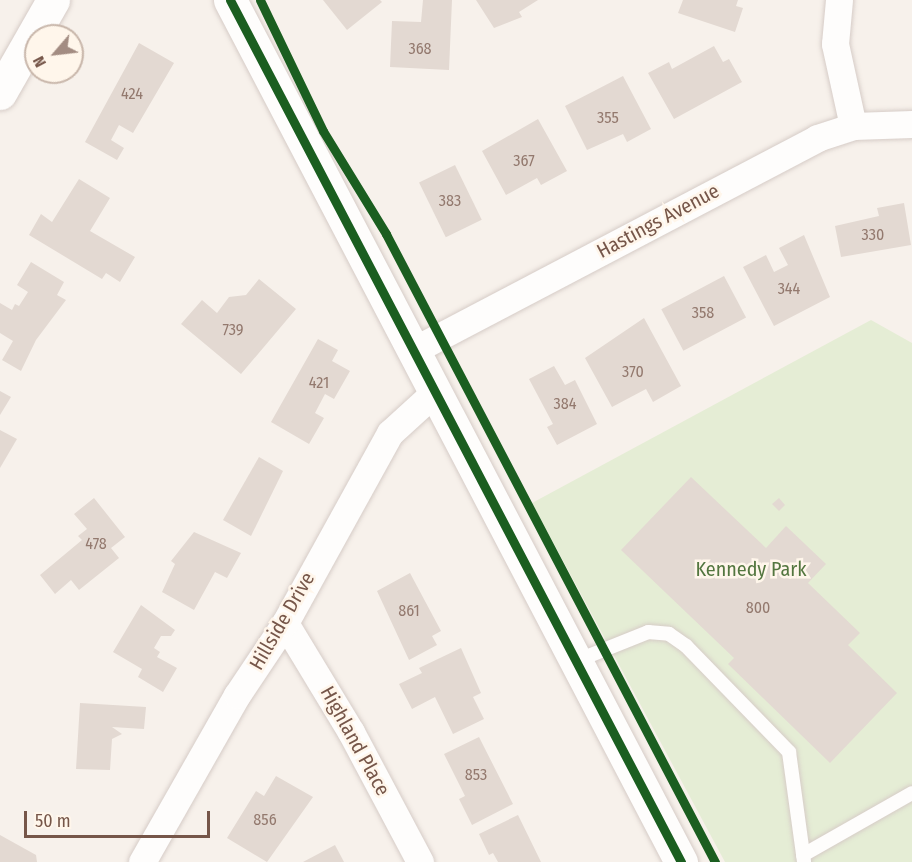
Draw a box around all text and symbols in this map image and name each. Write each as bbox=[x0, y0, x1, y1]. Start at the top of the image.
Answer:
north arrow bbox=[24, 24, 84, 84]
house number: 368 bbox=[408, 39, 432, 59]
text: N bbox=[29, 53, 50, 70]
house number: 424 bbox=[121, 84, 143, 104]
house number: 355 bbox=[597, 108, 619, 128]
house number: 367 bbox=[513, 151, 535, 171]
street label: Hastings Avenue bbox=[593, 179, 723, 263]
house number: 383 bbox=[439, 191, 461, 211]
house number: 330 bbox=[862, 225, 884, 245]
house number: 344 bbox=[778, 279, 800, 299]
house number: 358 bbox=[692, 303, 714, 323]
house number: 739 bbox=[222, 320, 244, 340]
house number: 370 bbox=[622, 362, 644, 382]
house number: 421 bbox=[309, 373, 329, 393]
house number: 384 bbox=[554, 394, 576, 414]
house number: 478 bbox=[85, 534, 107, 554]
park label: Kennedy Park bbox=[696, 557, 806, 581]
street label: Hillside Drive bbox=[244, 568, 320, 674]
house number: 800 bbox=[746, 598, 770, 618]
house number: 861 bbox=[398, 601, 420, 621]
street label: Highland Place bbox=[315, 682, 395, 800]
house number: 853 bbox=[465, 765, 487, 785]
scale bar bbox=[27, 799, 213, 837]
text: 50 m bbox=[35, 810, 71, 832]
house number: 856 bbox=[253, 810, 277, 830]

